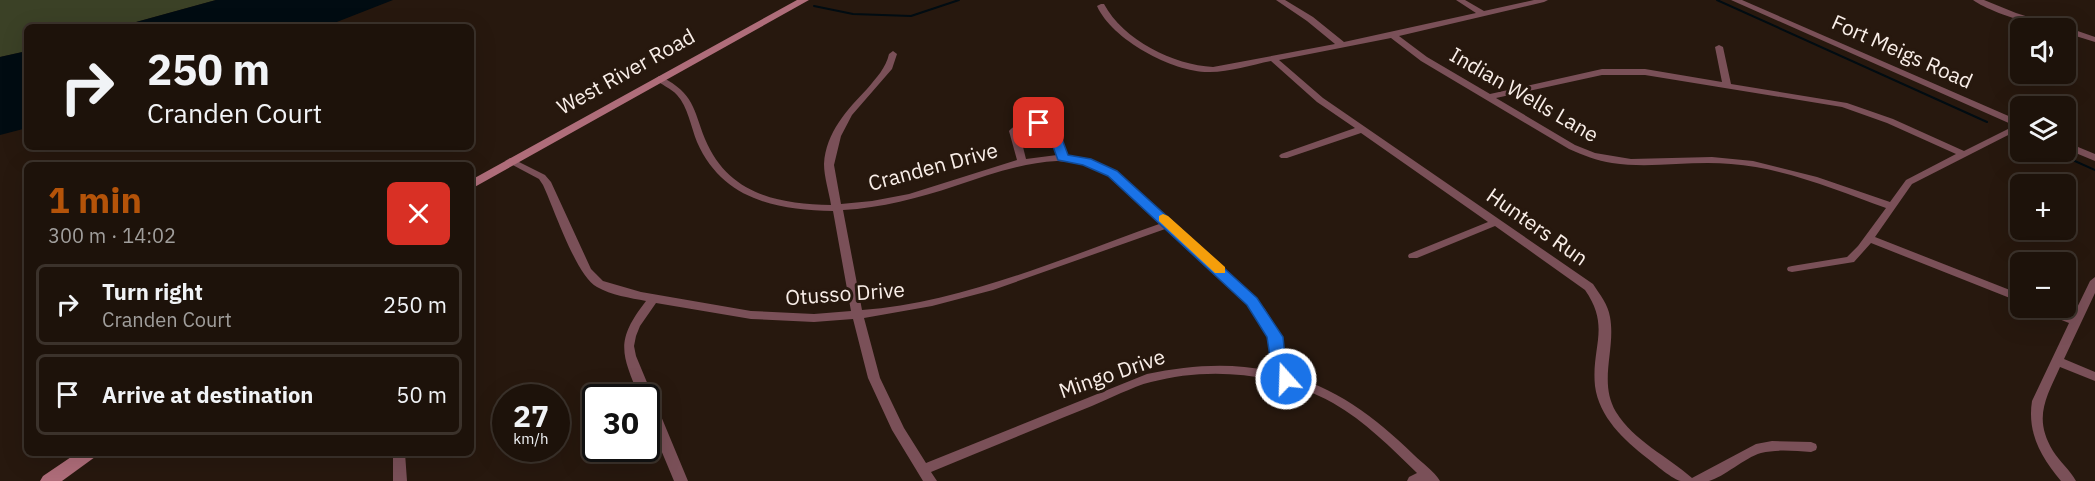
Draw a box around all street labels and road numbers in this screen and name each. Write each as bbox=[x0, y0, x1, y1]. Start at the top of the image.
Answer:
street label: Fort Meigs Road bbox=[1828, 7, 1977, 95]
street label: West River Road bbox=[552, 22, 700, 121]
street label: Indian Wells Lane bbox=[1445, 40, 1604, 148]
street label: Cranden Drive bbox=[865, 135, 1001, 197]
street label: Hunters Run bbox=[1481, 181, 1594, 271]
street label: Otusso Drive bbox=[784, 275, 906, 311]
street label: Mingo Drive bbox=[1055, 342, 1169, 404]

